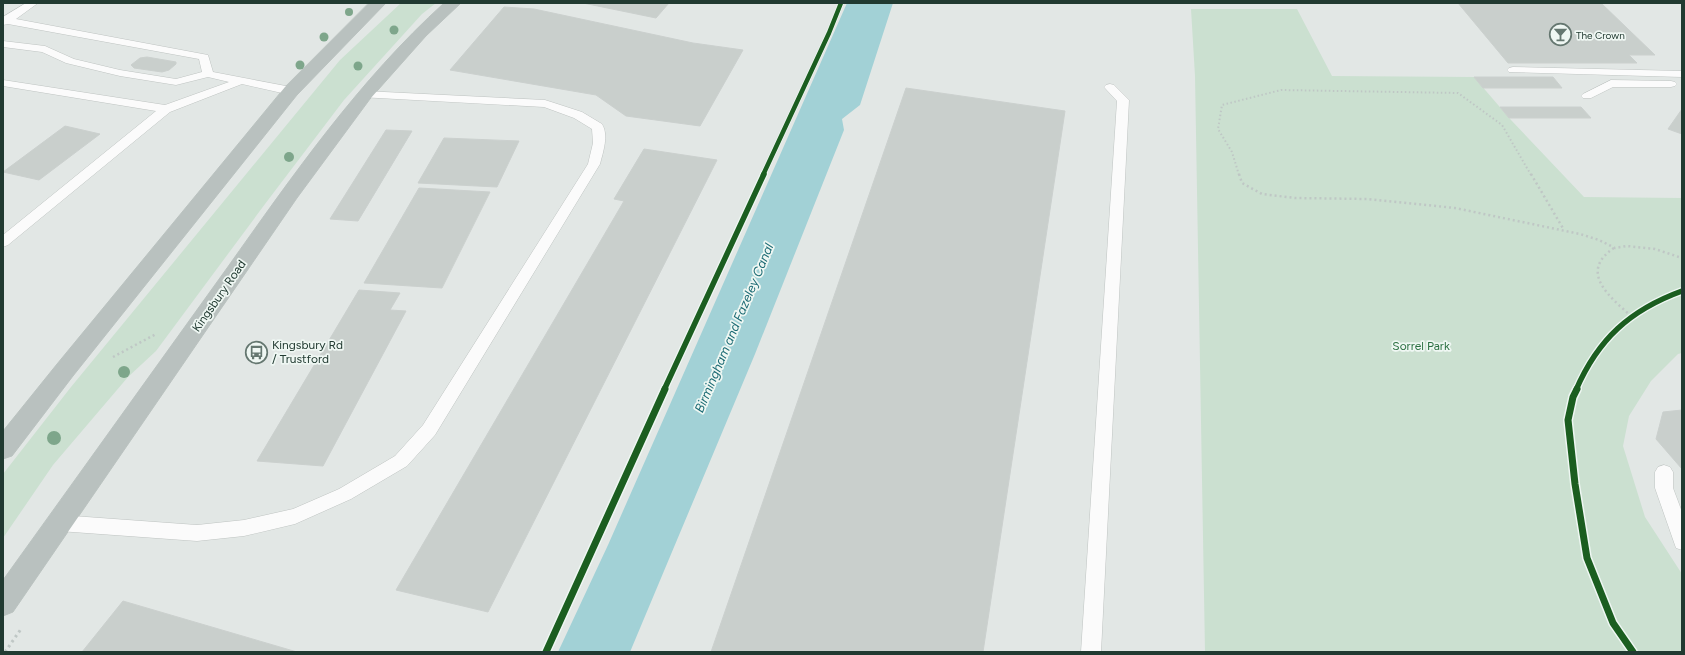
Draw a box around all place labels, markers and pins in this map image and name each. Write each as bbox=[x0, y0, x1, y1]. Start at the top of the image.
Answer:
bar icon: The Crown bbox=[1547, 22, 1573, 48]
place label: The Crown bbox=[1576, 29, 1625, 42]
place label: Kingsbury Rd / Trustford bbox=[272, 338, 343, 366]
bus stop icon: Kingsbury Rd / Trustford bbox=[244, 339, 270, 365]

